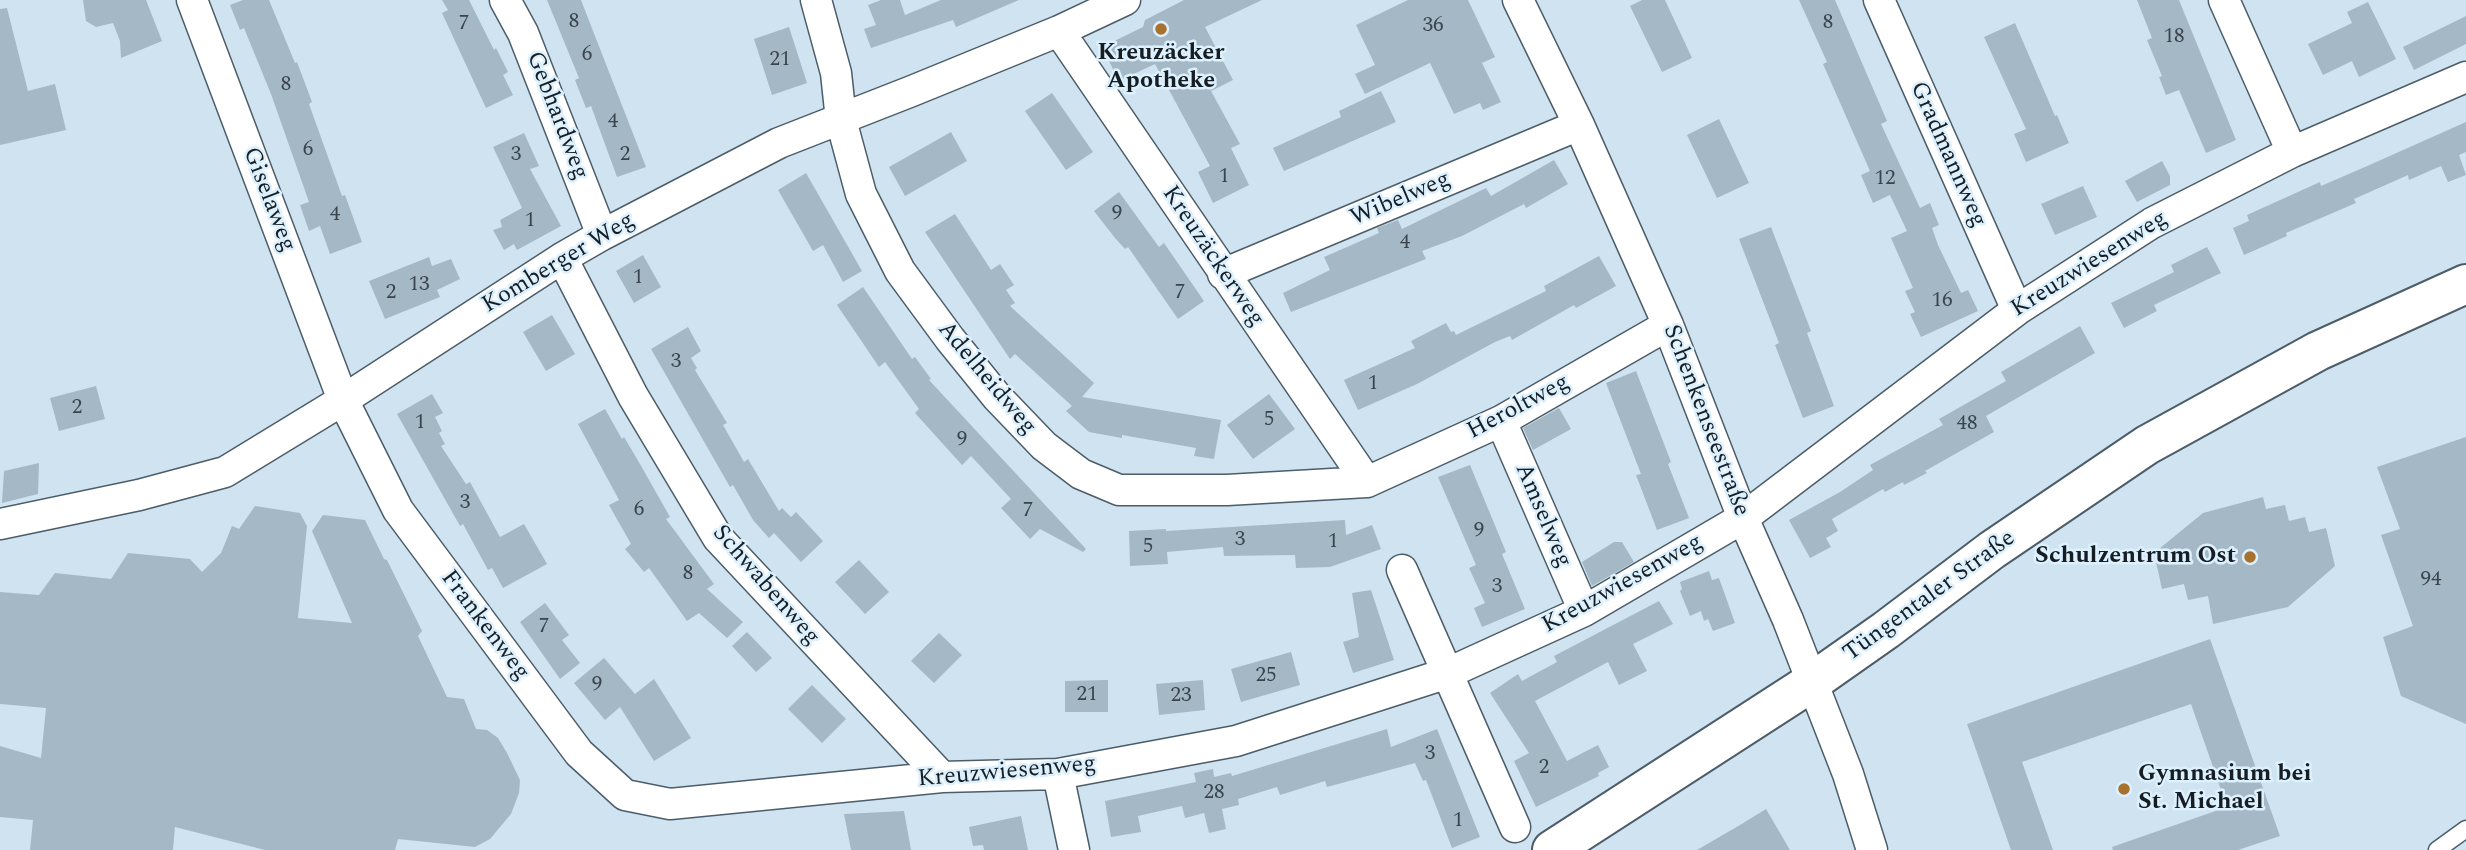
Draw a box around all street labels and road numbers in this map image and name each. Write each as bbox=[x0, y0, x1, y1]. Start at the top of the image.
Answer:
street label: Gebhardweg bbox=[518, 48, 594, 184]
street label: Gradmannweg bbox=[1902, 78, 1992, 232]
street label: Giselaweg bbox=[235, 144, 301, 256]
street label: Wibelweg bbox=[1347, 166, 1455, 234]
street label: Kreuzäckerweg bbox=[1154, 181, 1270, 333]
street label: Kreuzwiesenweg bbox=[2006, 205, 2174, 325]
street label: Komberger Weg bbox=[478, 207, 640, 321]
street label: Adelheidweg bbox=[930, 317, 1042, 441]
street label: Schenkenseestraße bbox=[1655, 321, 1755, 521]
street label: Heroltweg bbox=[1463, 369, 1575, 447]
street label: Amselweg bbox=[1507, 460, 1577, 572]
street label: Schwabenweg bbox=[705, 520, 825, 652]
street label: Tüngentaler Straße bbox=[1838, 525, 2022, 669]
street label: Kreuzwiesenweg bbox=[1538, 529, 1708, 641]
street label: Frankenweg bbox=[433, 565, 535, 687]
street label: Kreuzwiesenweg bbox=[917, 751, 1097, 795]

